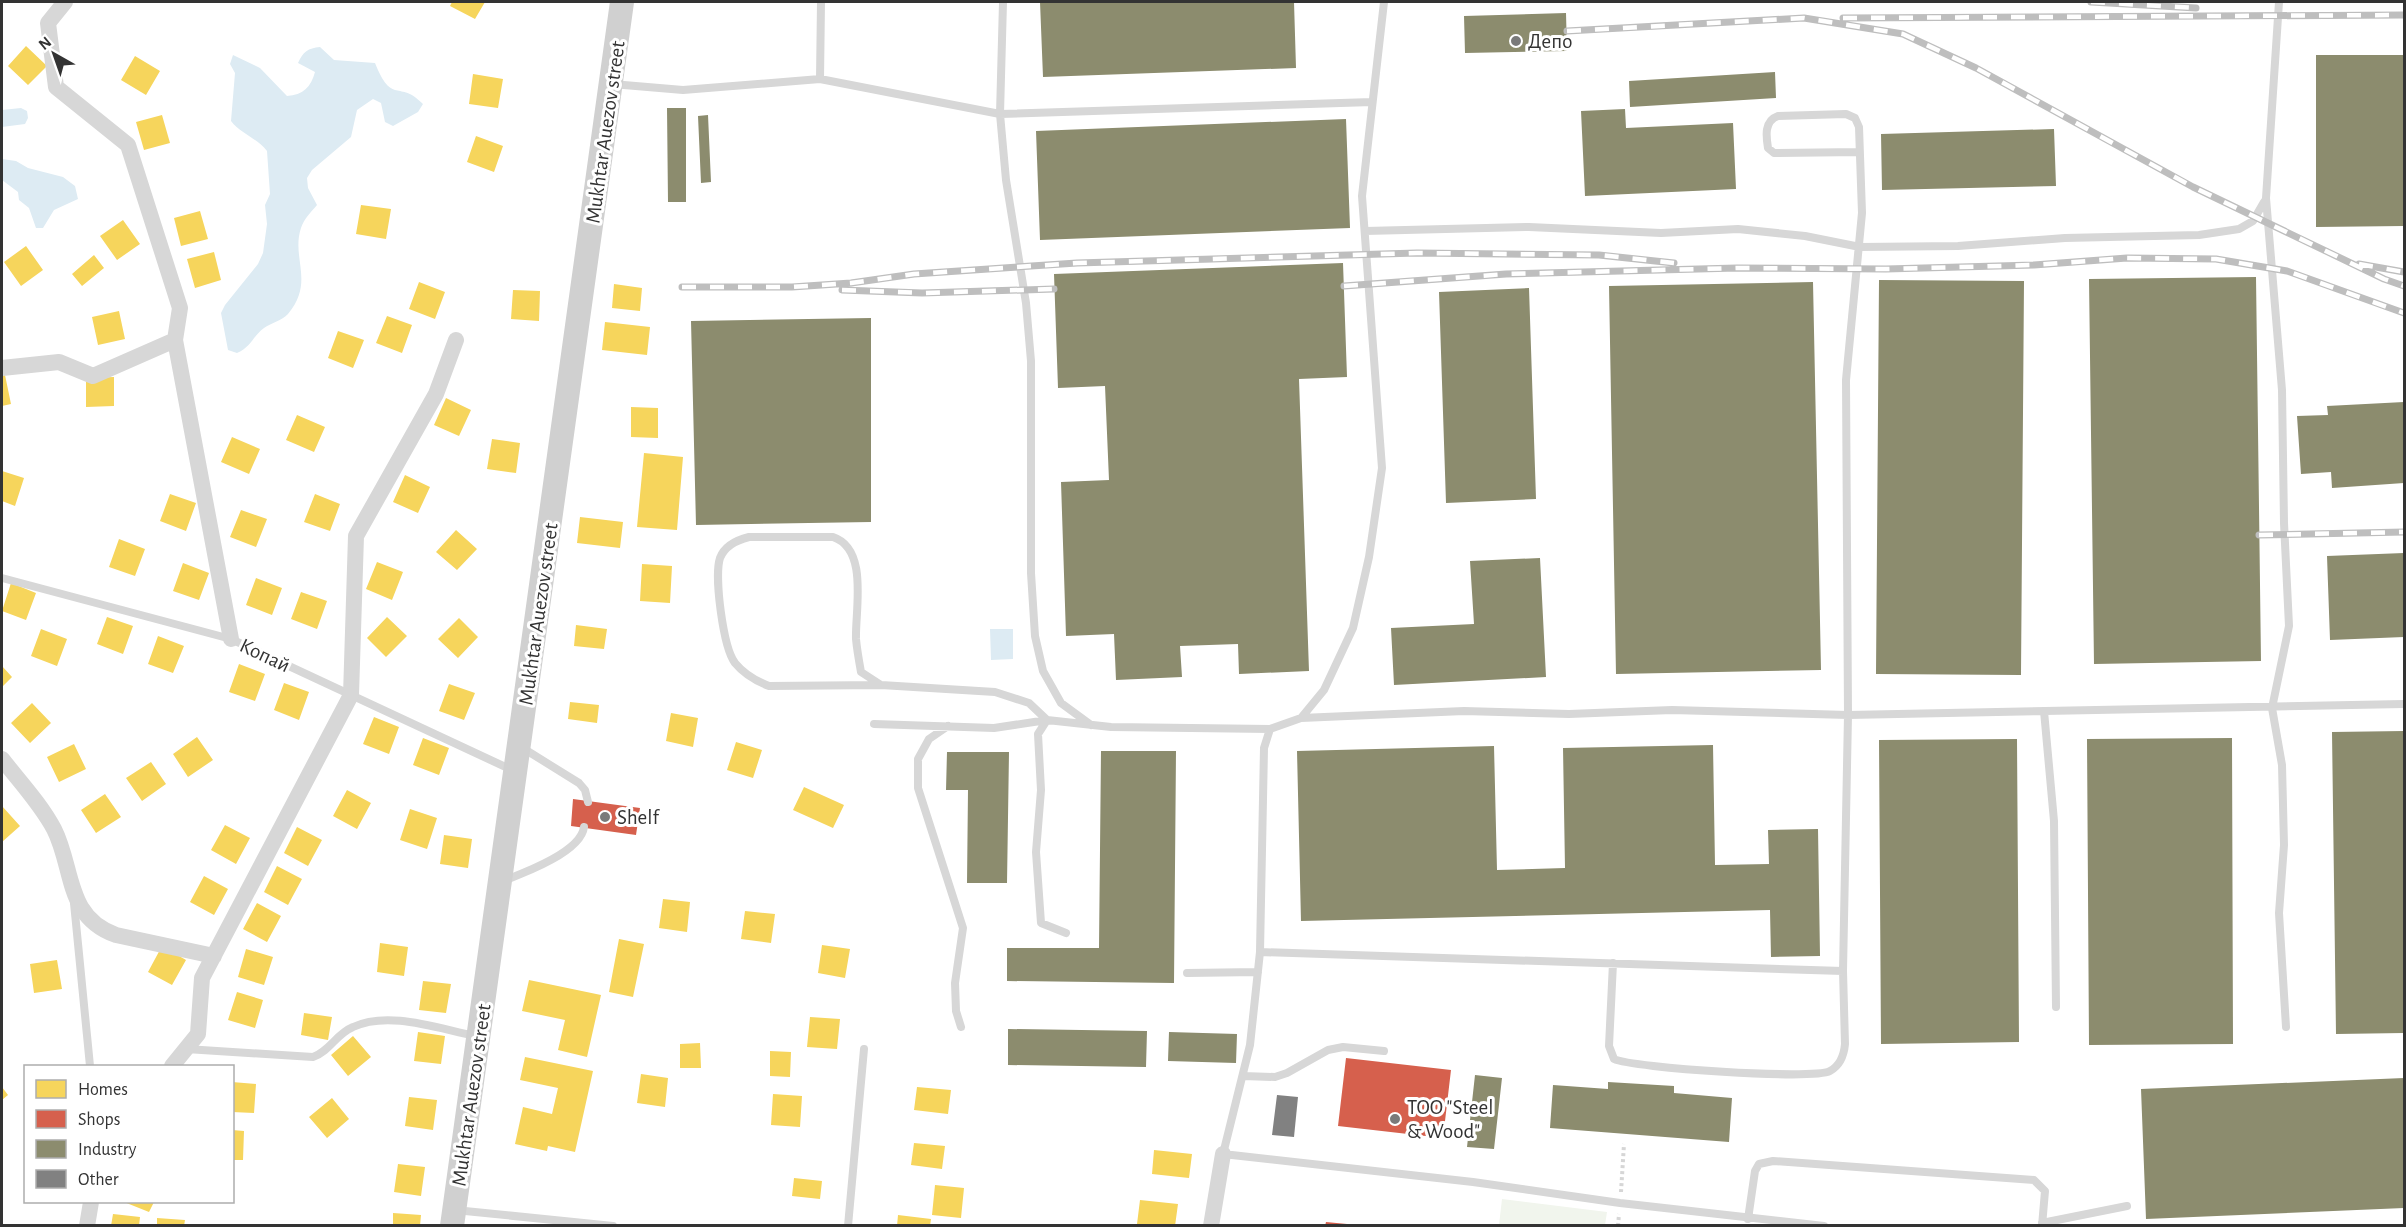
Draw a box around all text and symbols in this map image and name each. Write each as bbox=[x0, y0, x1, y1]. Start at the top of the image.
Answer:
north arrow bbox=[24, 24, 84, 84]
place label: Депо bbox=[1528, 31, 1572, 52]
text: N bbox=[36, 34, 54, 53]
marker: Депо bbox=[1509, 34, 1523, 48]
street label: Mukhtar Auezov street bbox=[582, 39, 629, 225]
street label: Mukhtar Auezov street bbox=[515, 521, 562, 707]
street label: Копай bbox=[236, 635, 293, 676]
place label: Shelf bbox=[617, 807, 660, 828]
marker: Shelf bbox=[598, 810, 612, 824]
street label: Mukhtar Auezov street bbox=[448, 1002, 495, 1188]
legend bbox=[24, 1065, 234, 1203]
text: Homes bbox=[78, 1081, 128, 1099]
place label: TOO "Steel & Wood" bbox=[1407, 1097, 1493, 1142]
text: Shops bbox=[78, 1111, 120, 1129]
marker: TOO "Steel & Wood" bbox=[1388, 1112, 1402, 1126]
text: Industry bbox=[78, 1141, 137, 1159]
text: Other bbox=[78, 1171, 119, 1189]

